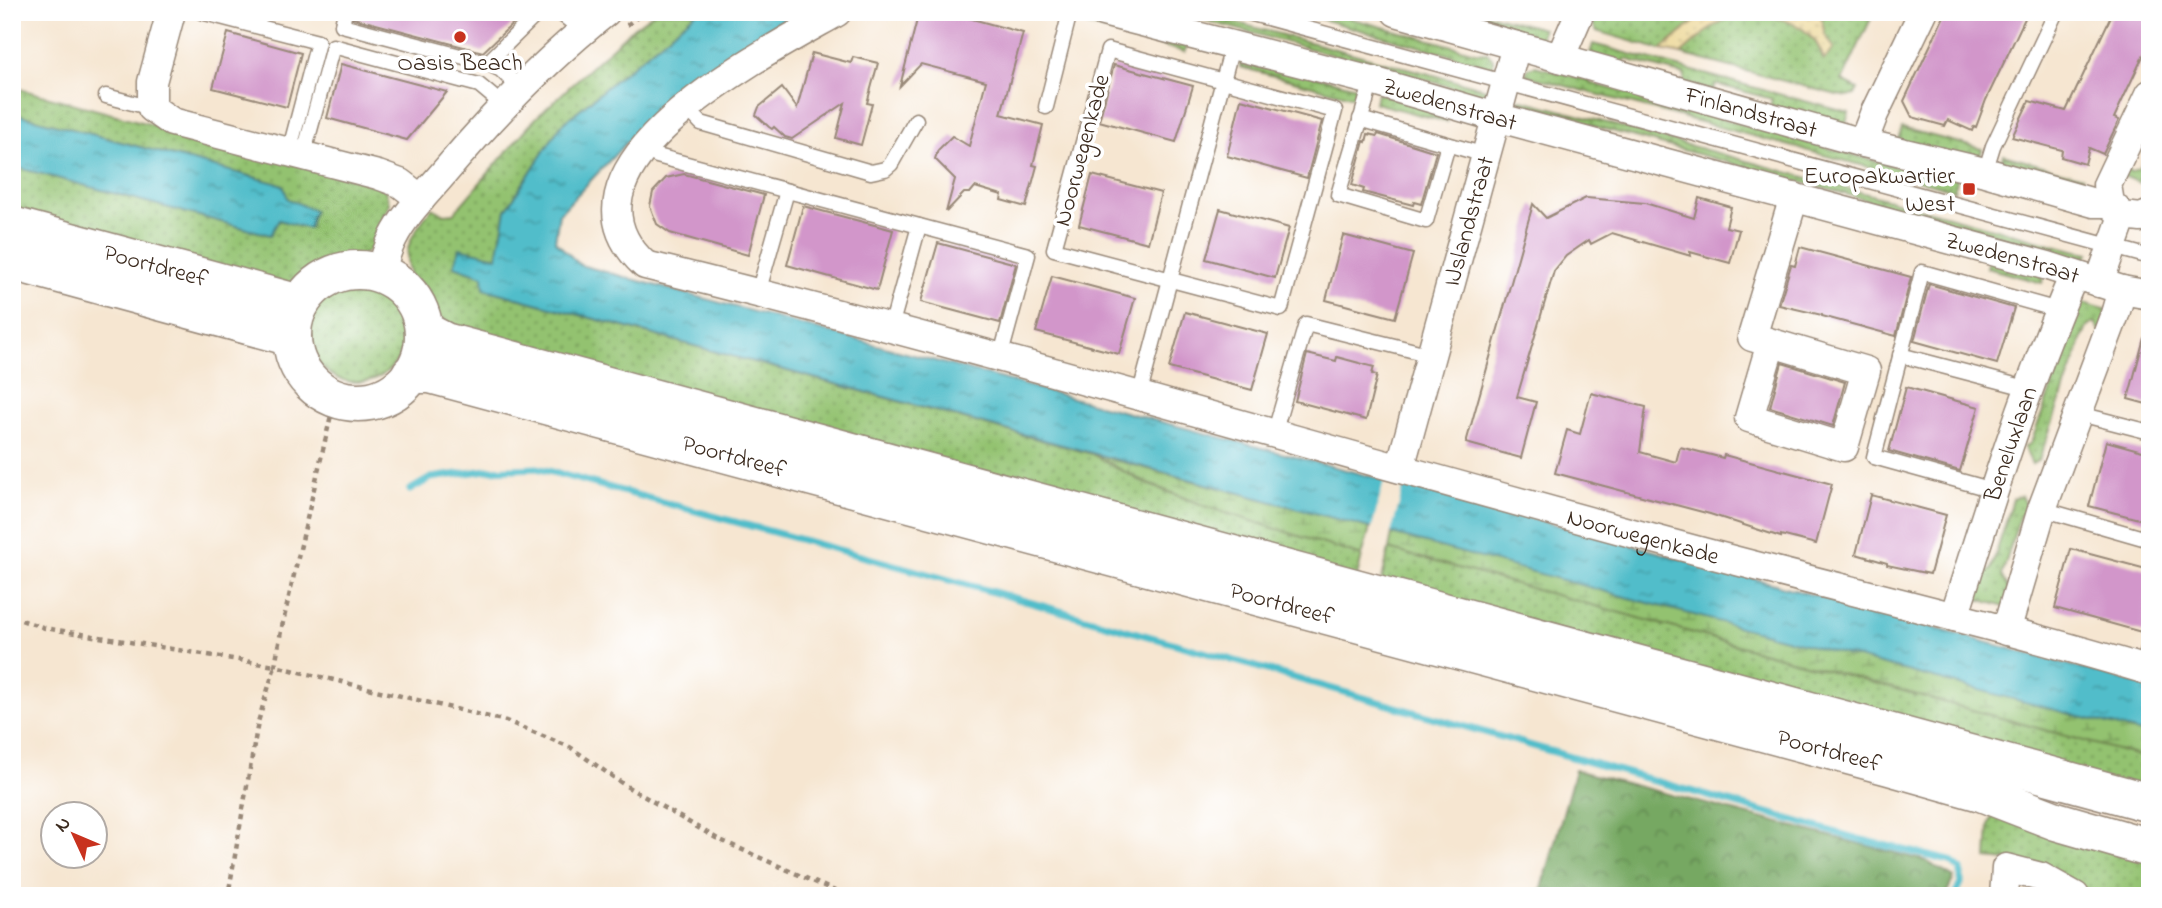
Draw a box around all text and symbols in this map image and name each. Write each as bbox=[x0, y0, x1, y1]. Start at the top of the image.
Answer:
marker: Oasis Beach bbox=[452, 29, 468, 45]
place label: Oasis Beach bbox=[397, 47, 523, 82]
street label: Noorwegenkade bbox=[1046, 70, 1121, 231]
street label: Zwedenstraat bbox=[1378, 70, 1520, 142]
street label: Finlandstraat bbox=[1680, 79, 1821, 149]
street label: IJslandstraat bbox=[1436, 153, 1505, 291]
place label: Europakwartier West bbox=[1804, 160, 1956, 223]
marker: Europakwartier West bbox=[1961, 181, 1977, 197]
street label: Zwedenstraat bbox=[1941, 224, 2083, 295]
street label: Poortdreef bbox=[99, 237, 212, 298]
street label: Beneluxlaan bbox=[1976, 382, 2048, 508]
street label: Poortdreef bbox=[678, 427, 790, 489]
street label: Noorwegenkade bbox=[1562, 501, 1723, 576]
street label: Poortdreef bbox=[1225, 575, 1338, 636]
street label: Poortdreef bbox=[1773, 722, 1886, 783]
north arrow bbox=[38, 800, 108, 870]
text: N bbox=[49, 811, 78, 839]

